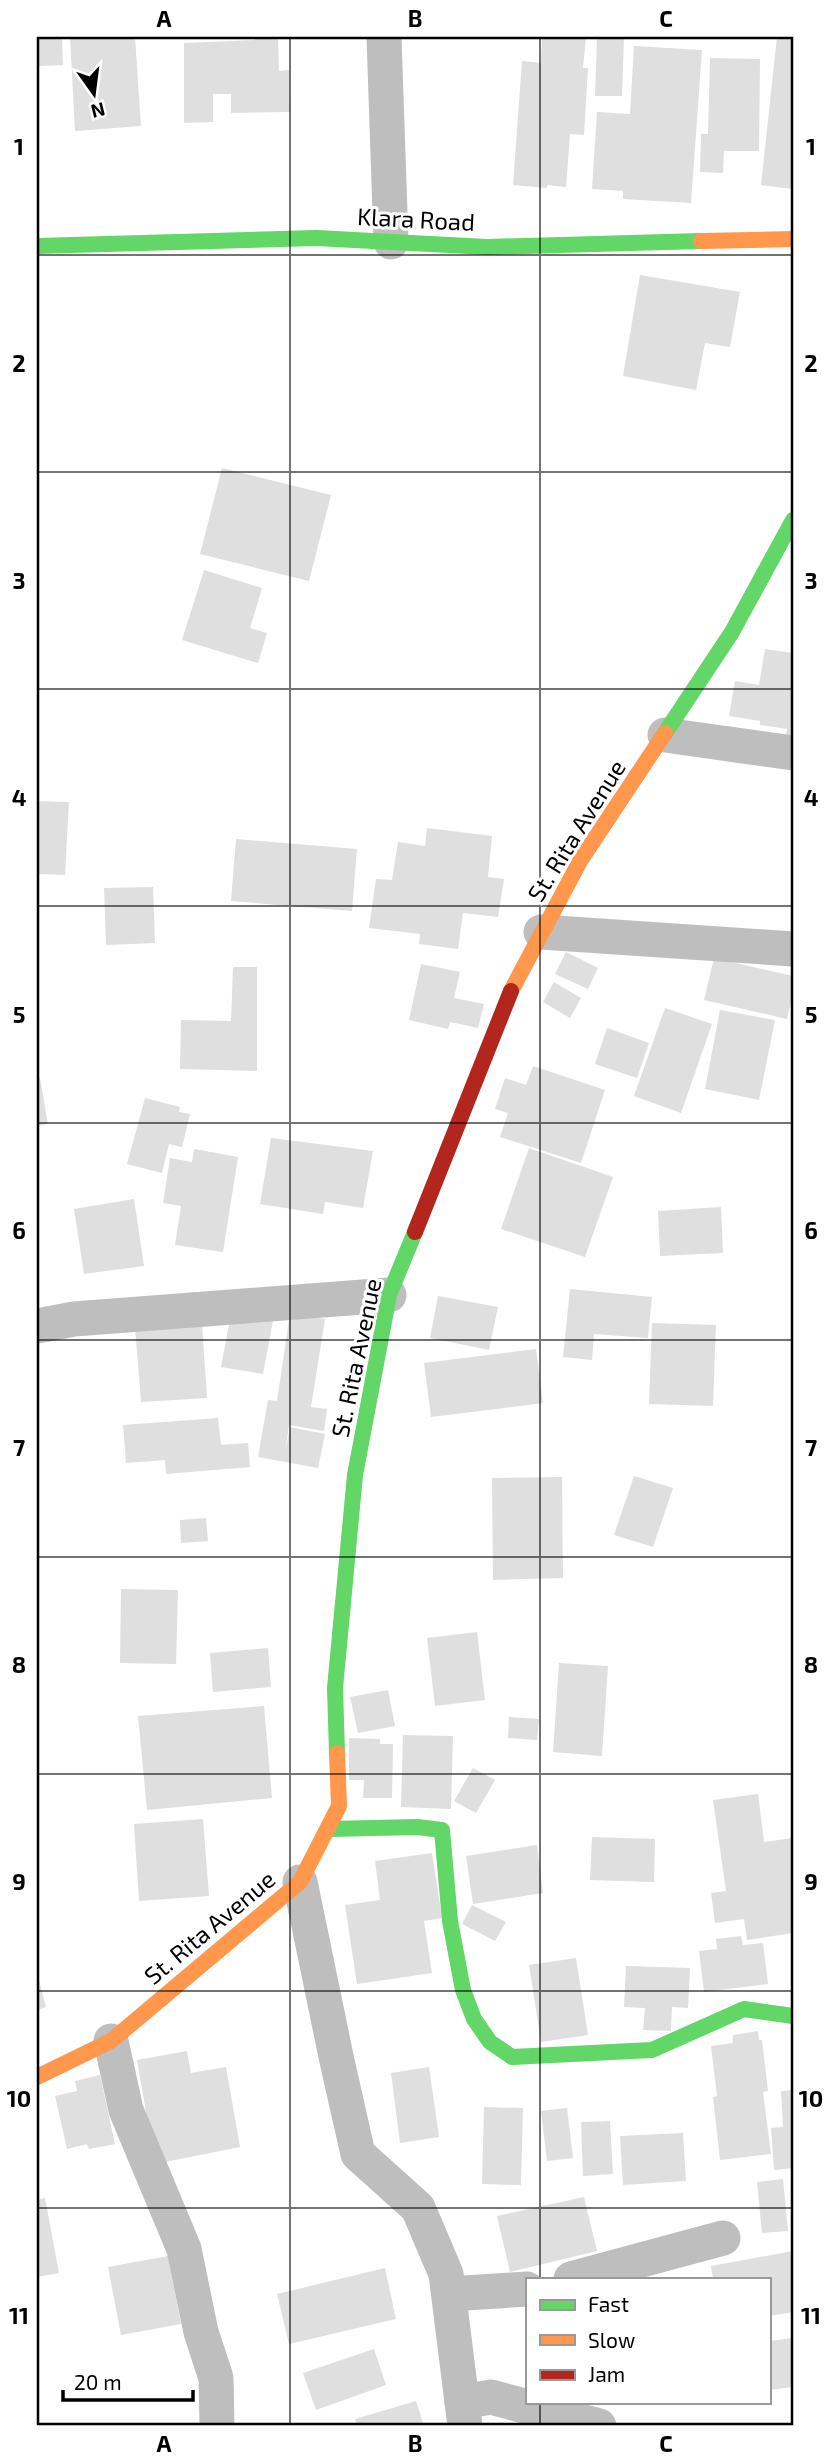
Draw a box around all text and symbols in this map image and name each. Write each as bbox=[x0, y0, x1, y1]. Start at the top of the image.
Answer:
text: A bbox=[156, 4, 172, 32]
text: B bbox=[408, 4, 422, 32]
text: C bbox=[659, 4, 673, 32]
north arrow bbox=[60, 60, 130, 130]
text: N bbox=[89, 98, 108, 124]
text: 1 bbox=[14, 132, 24, 160]
text: 1 bbox=[806, 132, 816, 160]
street label: Klara Road bbox=[356, 201, 476, 236]
text: 2 bbox=[12, 349, 26, 377]
text: 2 bbox=[804, 349, 818, 377]
text: 3 bbox=[12, 566, 26, 594]
text: 3 bbox=[804, 566, 818, 594]
street label: St. Rita Avenue bbox=[521, 754, 631, 906]
text: 4 bbox=[12, 783, 26, 811]
text: 4 bbox=[804, 783, 818, 811]
text: 5 bbox=[13, 1000, 25, 1028]
text: 5 bbox=[805, 1000, 817, 1028]
text: 6 bbox=[12, 1216, 26, 1244]
text: 6 bbox=[804, 1216, 818, 1244]
street label: St. Rita Avenue bbox=[325, 1276, 387, 1440]
text: 7 bbox=[13, 1433, 25, 1461]
text: 7 bbox=[805, 1433, 817, 1461]
text: 8 bbox=[12, 1650, 26, 1678]
text: 8 bbox=[804, 1650, 818, 1678]
street label: St. Rita Avenue bbox=[138, 1864, 280, 1990]
text: 9 bbox=[12, 1867, 26, 1895]
text: 9 bbox=[804, 1867, 818, 1895]
text: 10 bbox=[7, 2084, 31, 2112]
text: 10 bbox=[799, 2084, 823, 2112]
legend bbox=[526, 2278, 770, 2404]
text: Fast bbox=[588, 2291, 629, 2316]
text: 11 bbox=[9, 2301, 29, 2329]
text: 11 bbox=[801, 2301, 821, 2329]
text: Slow bbox=[588, 2327, 635, 2352]
scale bar bbox=[63, 2358, 192, 2402]
text: Jam bbox=[588, 2361, 625, 2386]
text: 20 m bbox=[74, 2369, 122, 2394]
text: A bbox=[156, 2429, 172, 2457]
text: B bbox=[408, 2429, 422, 2457]
text: C bbox=[659, 2429, 673, 2457]

